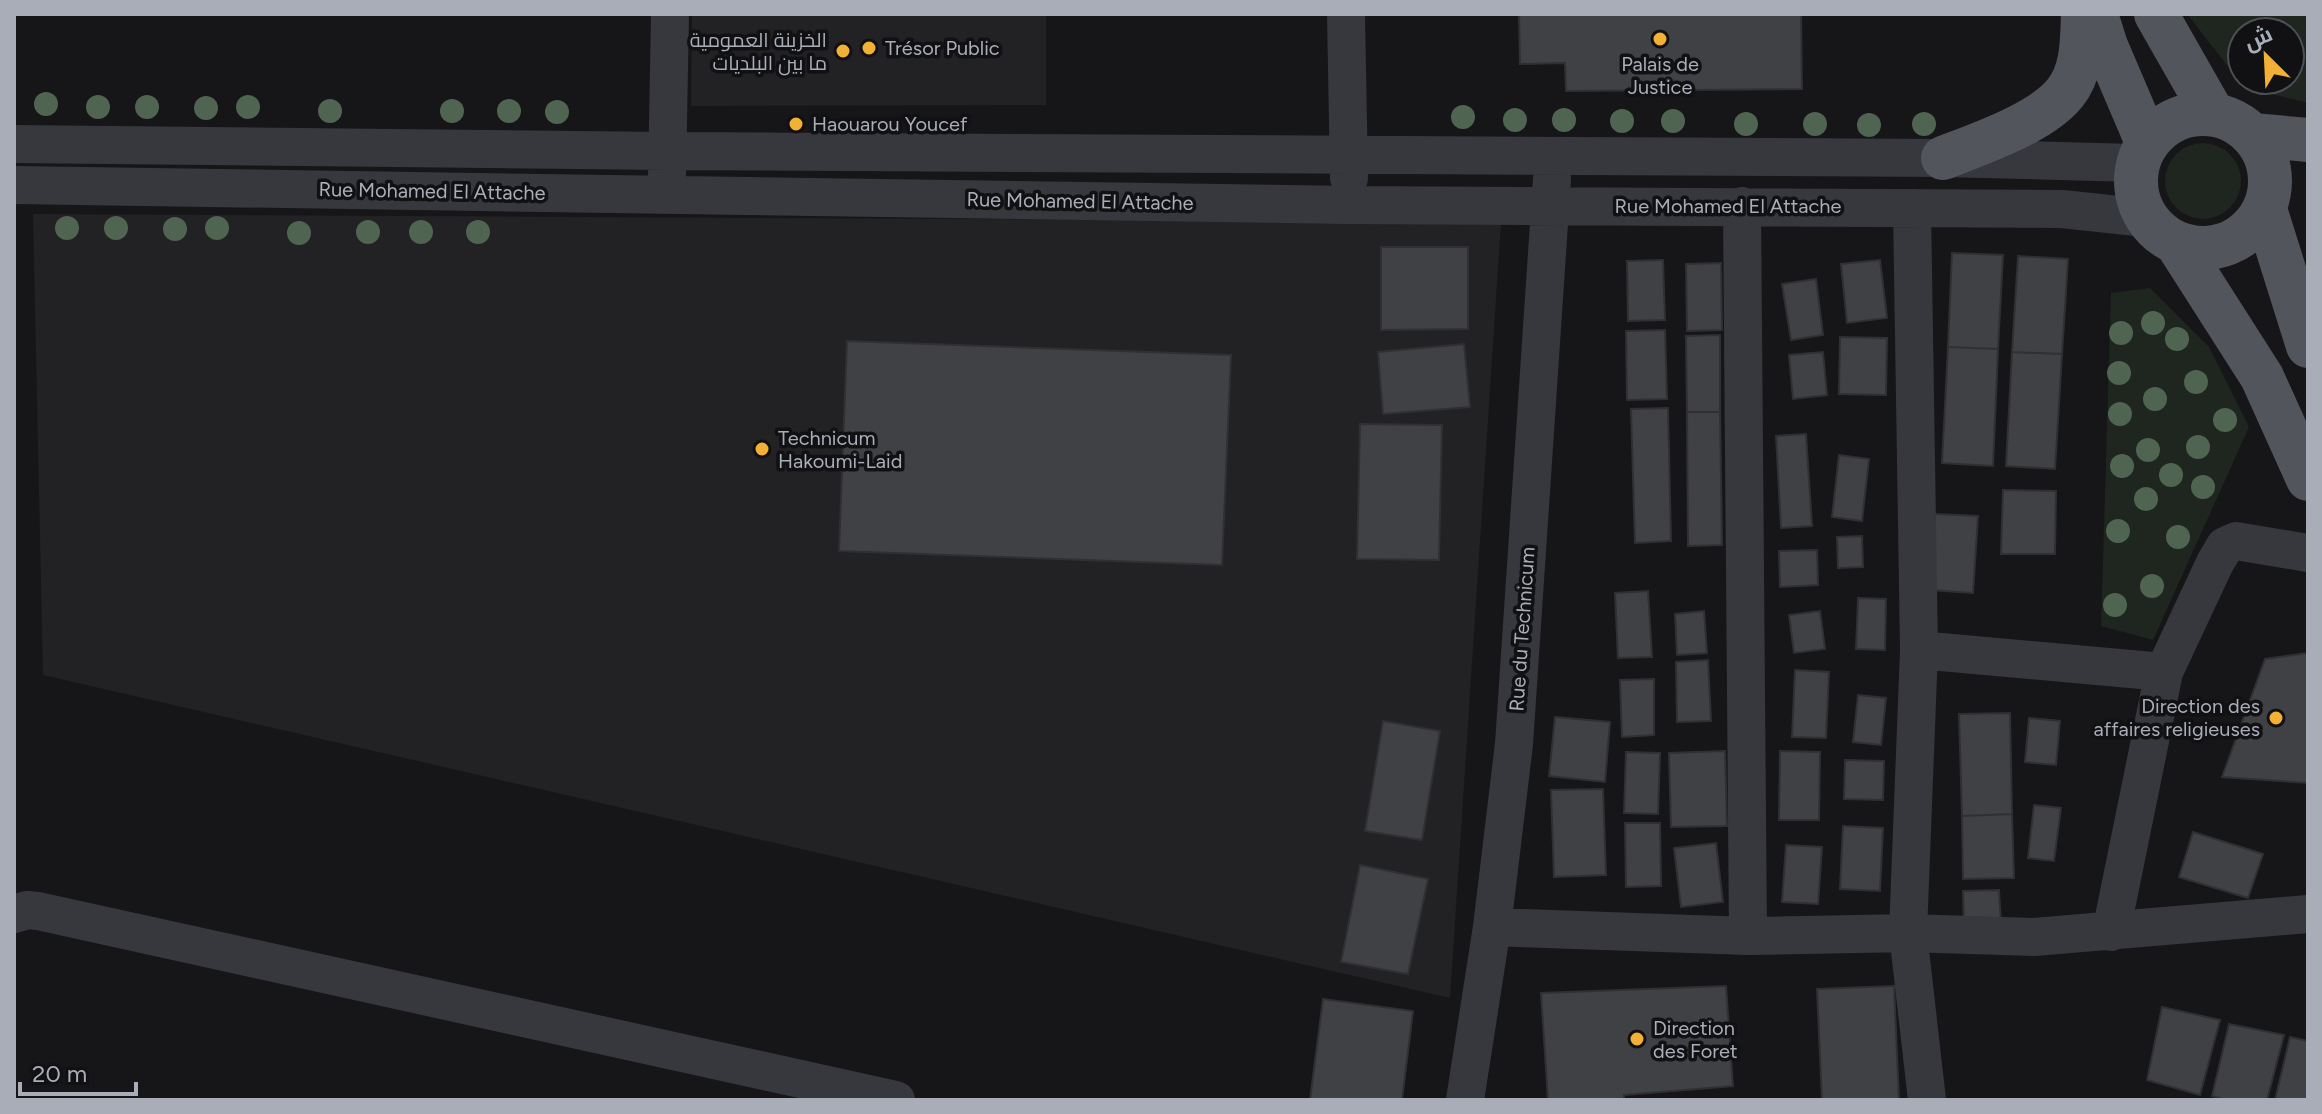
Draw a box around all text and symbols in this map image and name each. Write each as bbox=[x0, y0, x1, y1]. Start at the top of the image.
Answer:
north arrow bbox=[2226, 16, 2306, 96]
text: ش bbox=[2240, 20, 2276, 56]
place label: الخزينة العمومية ما بين البلديات bbox=[690, 28, 827, 76]
marker: Palais de Justice bbox=[1651, 30, 1669, 48]
place label: Trésor Public bbox=[885, 36, 1000, 60]
marker: Trésor Public bbox=[860, 39, 878, 57]
marker: الخزينة العمومية ما بين البلديات bbox=[834, 42, 852, 60]
place label: Palais de Justice bbox=[1621, 52, 1699, 99]
place label: Haouarou Youcef bbox=[812, 112, 968, 136]
marker: Haouarou Youcef bbox=[787, 115, 805, 133]
street label: Rue Mohamed El Attache bbox=[318, 177, 546, 205]
street label: Rue Mohamed El Attache bbox=[966, 187, 1194, 215]
street label: Rue Mohamed El Attache bbox=[1615, 194, 1842, 218]
place label: Technicum Hakoumi-Laid bbox=[778, 426, 902, 473]
marker: Technicum Hakoumi-Laid bbox=[753, 440, 771, 458]
street label: Rue du Technicum bbox=[1504, 546, 1540, 712]
place label: Direction des affaires religieuses bbox=[2094, 694, 2260, 741]
marker: Direction des affaires religieuses bbox=[2267, 709, 2285, 727]
place label: Direction des Foret bbox=[1653, 1016, 1737, 1063]
marker: Direction des Foret bbox=[1628, 1030, 1646, 1048]
scale bar bbox=[20, 1046, 136, 1096]
text: 20 m bbox=[32, 1059, 87, 1088]

